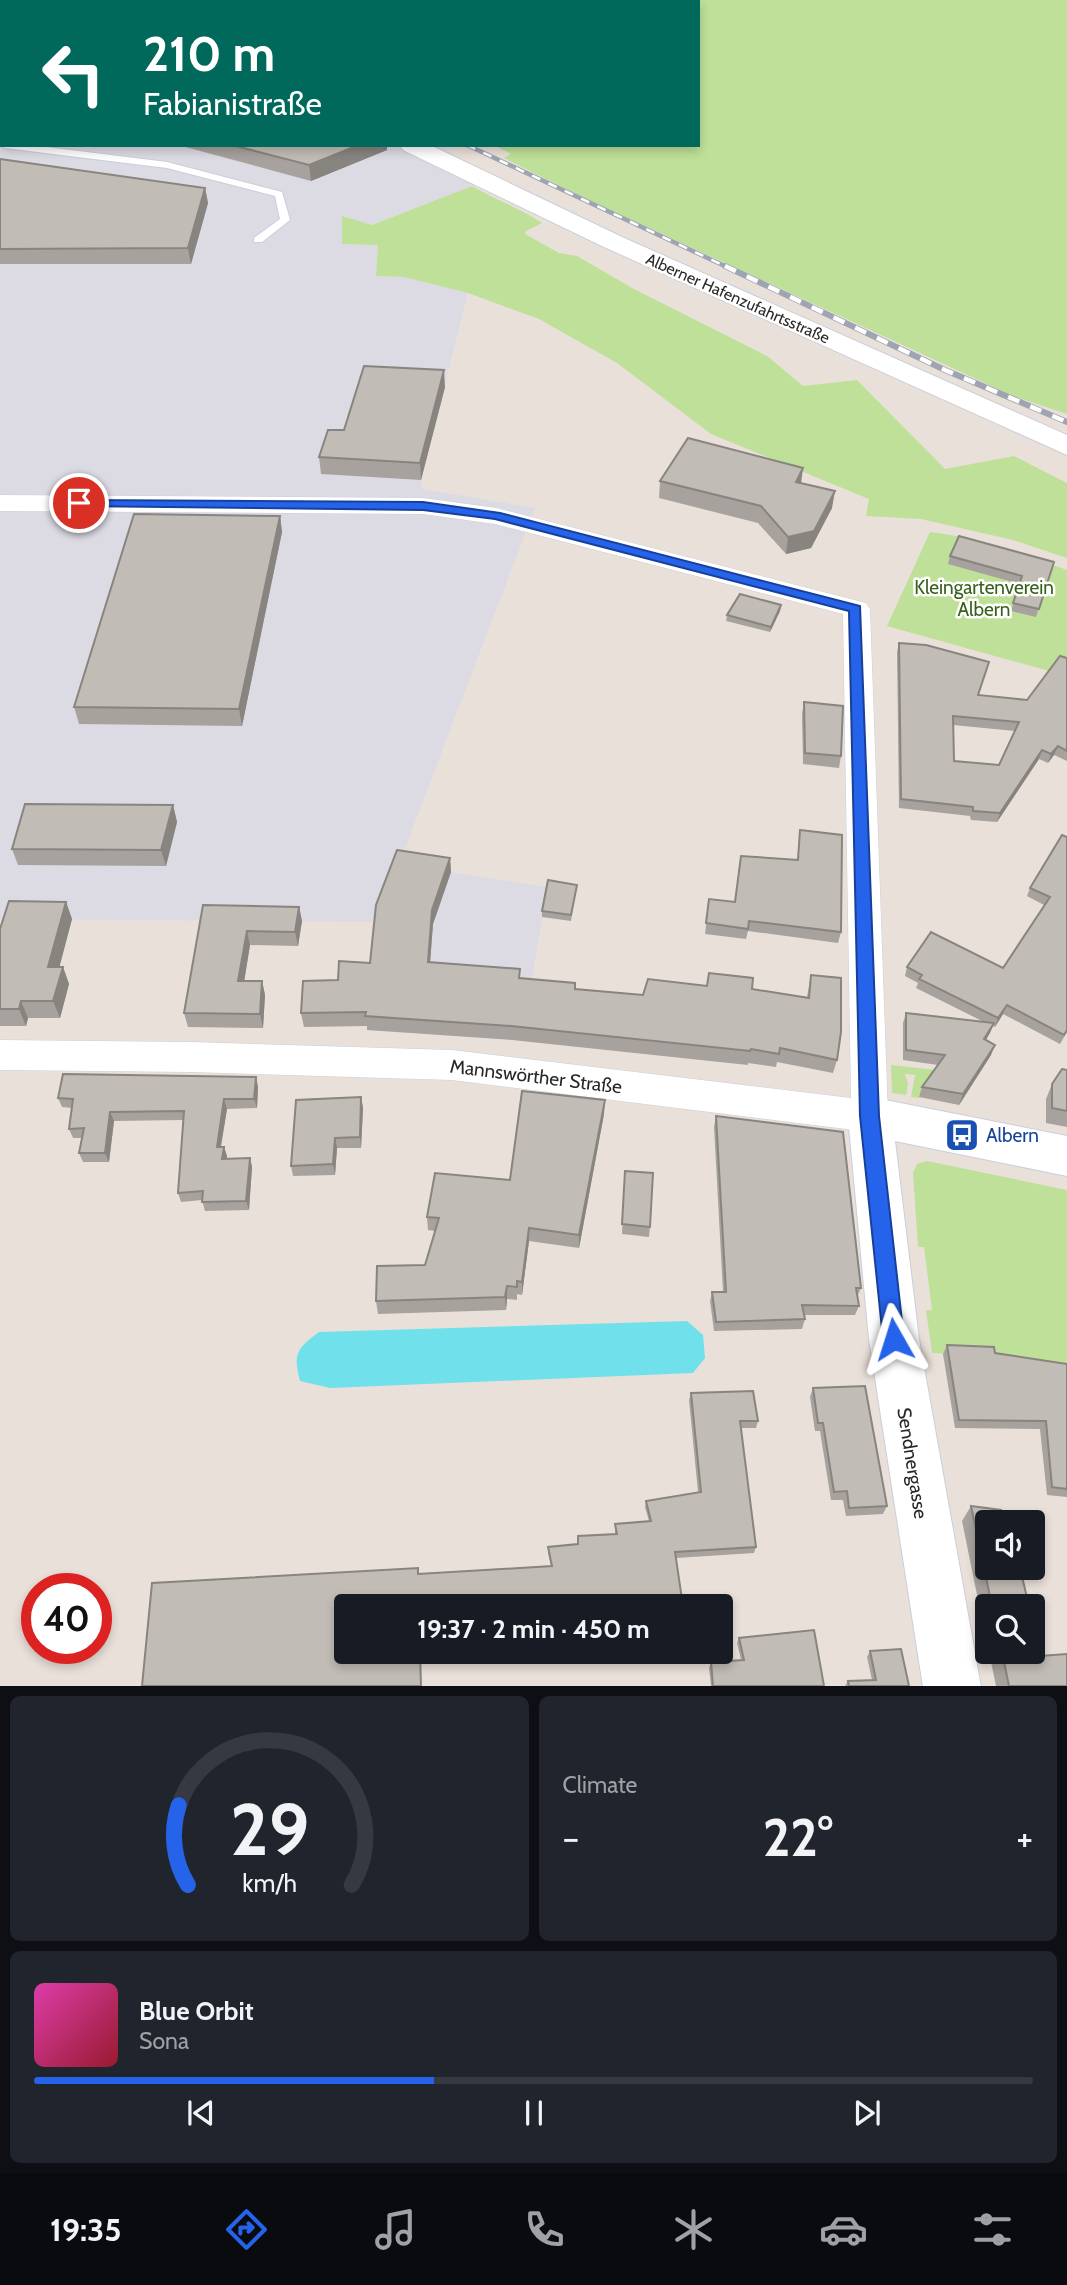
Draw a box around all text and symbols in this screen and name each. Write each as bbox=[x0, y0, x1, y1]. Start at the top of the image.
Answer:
text: 210 m bbox=[143, 24, 275, 83]
icon: left bbox=[28, 28, 119, 119]
text: Fabianistraße bbox=[143, 84, 322, 123]
street label: Alberner Hafenzufahrtsstraße bbox=[643, 249, 833, 348]
pin bbox=[49, 473, 109, 533]
icon: arrive bbox=[60, 484, 98, 522]
park label: Kleingartenverein Albern bbox=[914, 576, 1054, 621]
street label: Mannswörther Straße bbox=[449, 1055, 624, 1098]
bus stop icon: Albern bbox=[943, 1116, 981, 1154]
place label: Albern bbox=[986, 1124, 1039, 1147]
position arrow bbox=[857, 1302, 931, 1376]
street label: Sendnergasse bbox=[892, 1406, 933, 1521]
map controls bbox=[975, 1510, 1045, 1664]
button: sound bbox=[975, 1510, 1045, 1580]
speed limit sign: 40 bbox=[21, 1573, 112, 1664]
button: search bbox=[975, 1594, 1045, 1664]
text: 19:37 · 2 min · 450 m bbox=[417, 1613, 650, 1645]
text: Climate bbox=[563, 1771, 637, 1799]
text: 29 bbox=[230, 1785, 309, 1873]
text: 22° bbox=[763, 1806, 833, 1869]
text: − bbox=[563, 1814, 579, 1861]
text: + bbox=[1016, 1814, 1033, 1861]
text: km/h bbox=[242, 1867, 297, 1897]
text: Blue Orbit bbox=[139, 1995, 254, 2027]
text: Sona bbox=[139, 2027, 189, 2055]
icon: previous bbox=[182, 2094, 220, 2132]
icon: pause bbox=[515, 2094, 553, 2132]
icon: next bbox=[848, 2094, 886, 2132]
icon: directions bbox=[222, 2205, 271, 2254]
icon: music bbox=[371, 2205, 420, 2254]
icon: phone bbox=[520, 2205, 569, 2254]
icon: climate bbox=[669, 2205, 718, 2254]
icon: car bbox=[819, 2205, 868, 2254]
icon: filters bbox=[968, 2205, 1017, 2254]
text: 19:35 bbox=[50, 2210, 121, 2249]

